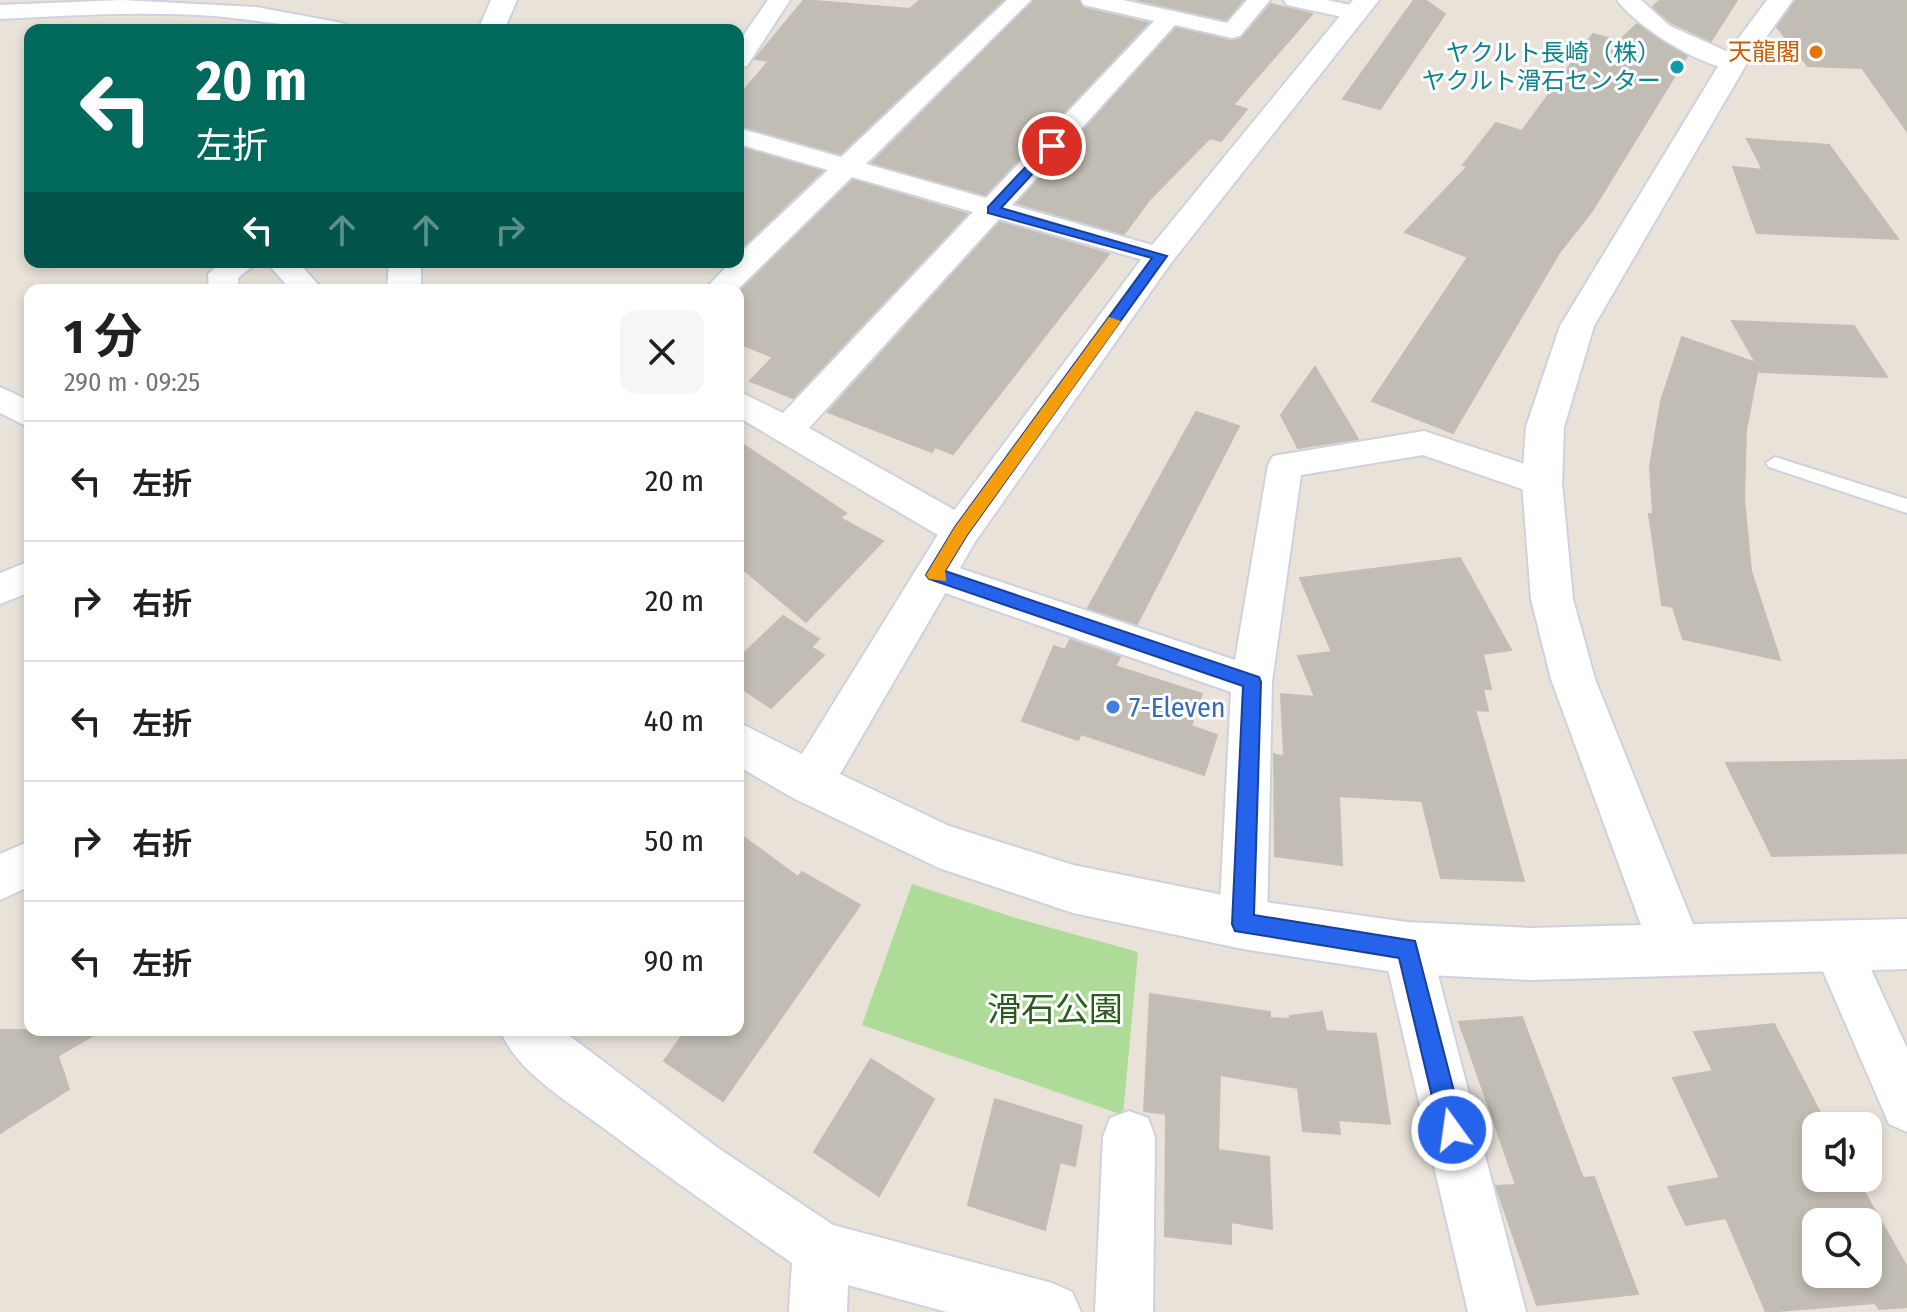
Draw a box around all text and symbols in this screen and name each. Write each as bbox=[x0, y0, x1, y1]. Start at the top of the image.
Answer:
place label: 天龍閣 bbox=[1728, 38, 1800, 66]
place label: ヤクルト長崎（株） ヤクルト滑石センター bbox=[1422, 39, 1661, 95]
marker: 天龍閣 bbox=[1807, 43, 1825, 61]
text: 20 m bbox=[196, 48, 307, 115]
icon: left bbox=[64, 56, 168, 160]
marker: ヤクルト長崎（株） ヤクルト滑石センター bbox=[1668, 58, 1686, 76]
pin bbox=[1018, 112, 1086, 180]
text: 左折 bbox=[196, 124, 268, 168]
icon: arrive bbox=[1030, 124, 1074, 168]
icon: left bbox=[236, 208, 280, 252]
icon: ahead bbox=[320, 208, 364, 252]
icon: ahead bbox=[404, 208, 448, 252]
icon: right bbox=[488, 208, 532, 252]
text: 1 分 bbox=[64, 308, 142, 366]
button: close bbox=[620, 310, 704, 394]
text: 290 m · 09:25 bbox=[64, 367, 200, 398]
icon: left bbox=[64, 459, 108, 503]
text: 20 m bbox=[645, 463, 704, 499]
text: 左折 bbox=[132, 466, 192, 502]
icon: right bbox=[64, 579, 108, 623]
text: 20 m bbox=[645, 583, 704, 619]
text: 右折 bbox=[132, 586, 192, 622]
place label: 7-Eleven bbox=[1129, 691, 1226, 724]
marker: 7-Eleven bbox=[1104, 698, 1122, 716]
icon: left bbox=[64, 699, 108, 743]
text: 40 m bbox=[644, 703, 704, 739]
text: 左折 bbox=[132, 706, 192, 742]
icon: right bbox=[64, 819, 108, 863]
text: 50 m bbox=[644, 823, 704, 859]
text: 右折 bbox=[132, 826, 192, 862]
icon: left bbox=[64, 939, 108, 983]
text: 90 m bbox=[644, 943, 704, 979]
text: 左折 bbox=[132, 946, 192, 982]
park label: 滑石公園 bbox=[987, 989, 1123, 1030]
position arrow bbox=[1410, 1088, 1494, 1172]
map controls bbox=[1802, 1112, 1882, 1288]
button: sound bbox=[1802, 1112, 1882, 1192]
button: search bbox=[1802, 1208, 1882, 1288]

